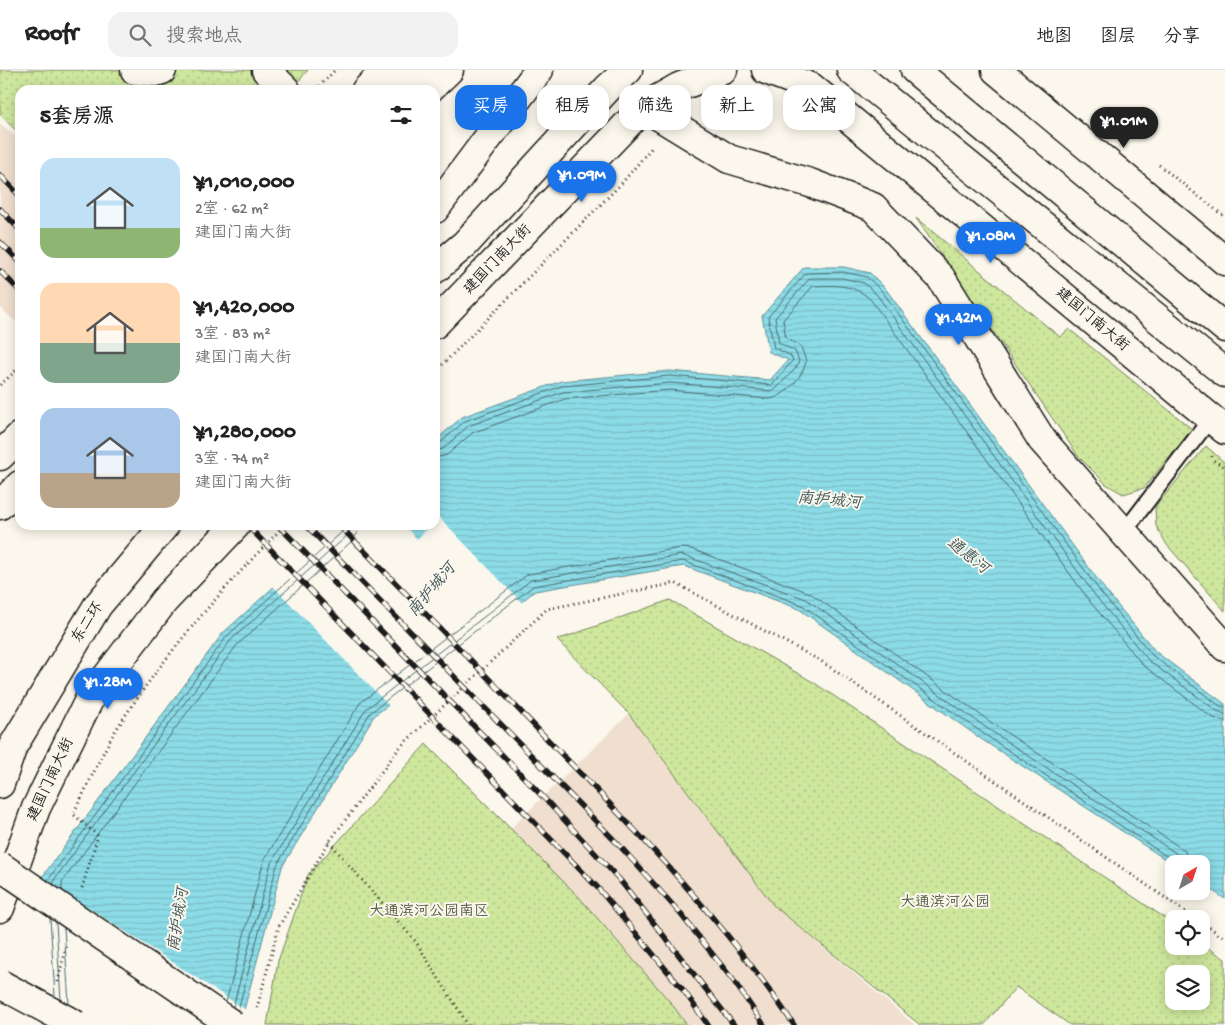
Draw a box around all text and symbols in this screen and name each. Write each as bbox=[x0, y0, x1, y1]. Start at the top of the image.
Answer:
search box bbox=[108, 12, 458, 57]
text: Roofr bbox=[25, 20, 78, 49]
icon: search bbox=[126, 21, 154, 49]
text: 搜索地点 bbox=[166, 26, 242, 49]
text: 地图 bbox=[1036, 27, 1072, 48]
text: 图层 bbox=[1100, 27, 1136, 48]
text: 分享 bbox=[1164, 27, 1200, 48]
chip: 买房 bbox=[455, 85, 527, 130]
chip: 租房 bbox=[537, 85, 609, 130]
chip: 筛选 bbox=[619, 85, 691, 130]
chip: 新上 bbox=[701, 85, 773, 130]
chip: 公寓 bbox=[783, 85, 855, 130]
icon: filters bbox=[387, 101, 415, 129]
text: 5套房源 bbox=[40, 106, 114, 131]
pin: ¥1.01M bbox=[1083, 106, 1165, 149]
text: ¥1.01M bbox=[1101, 113, 1147, 132]
pin: ¥1.09M bbox=[541, 160, 623, 203]
text: ¥1.09M bbox=[558, 167, 606, 186]
text: ¥1,010,000 bbox=[195, 171, 295, 196]
icon: home bbox=[80, 178, 140, 238]
text: 2室 · 62 m² bbox=[195, 201, 269, 220]
street label: 建国门南大街 bbox=[460, 221, 536, 299]
pin: ¥1.08M bbox=[950, 222, 1032, 264]
text: 建国门南大街 bbox=[195, 225, 291, 244]
text: ¥1.08M bbox=[967, 228, 1015, 247]
street label: 建国门南大街 bbox=[1052, 283, 1133, 356]
text: ¥1,420,000 bbox=[195, 296, 294, 321]
icon: home bbox=[80, 303, 140, 363]
pin: ¥1.42M bbox=[918, 304, 1000, 346]
text: ¥1.42M bbox=[936, 310, 982, 329]
text: 3室 · 83 m² bbox=[195, 326, 270, 345]
text: 建国门南大街 bbox=[195, 350, 291, 369]
text: ¥1,280,000 bbox=[195, 421, 296, 446]
icon: home bbox=[80, 428, 140, 488]
text: 3室 · 74 m² bbox=[195, 451, 269, 470]
text: 建国门南大街 bbox=[195, 475, 291, 494]
water label: 南护城河 bbox=[796, 488, 865, 515]
water label: 通惠河 bbox=[942, 533, 995, 581]
water label: 南护城河 bbox=[404, 557, 463, 622]
street label: 东二环 bbox=[68, 599, 108, 647]
pin: ¥1.28M bbox=[67, 668, 149, 710]
text: ¥1.28M bbox=[85, 674, 131, 693]
street label: 建国门南大街 bbox=[23, 735, 78, 825]
north arrow bbox=[1165, 855, 1210, 900]
map controls bbox=[1165, 855, 1210, 1010]
water label: 南护城河 bbox=[164, 884, 195, 953]
park label: 大通滨河公园 bbox=[900, 894, 990, 912]
park label: 大通滨河公园南区 bbox=[369, 902, 489, 921]
button: locate bbox=[1165, 910, 1210, 955]
button: layers bbox=[1165, 965, 1210, 1010]

